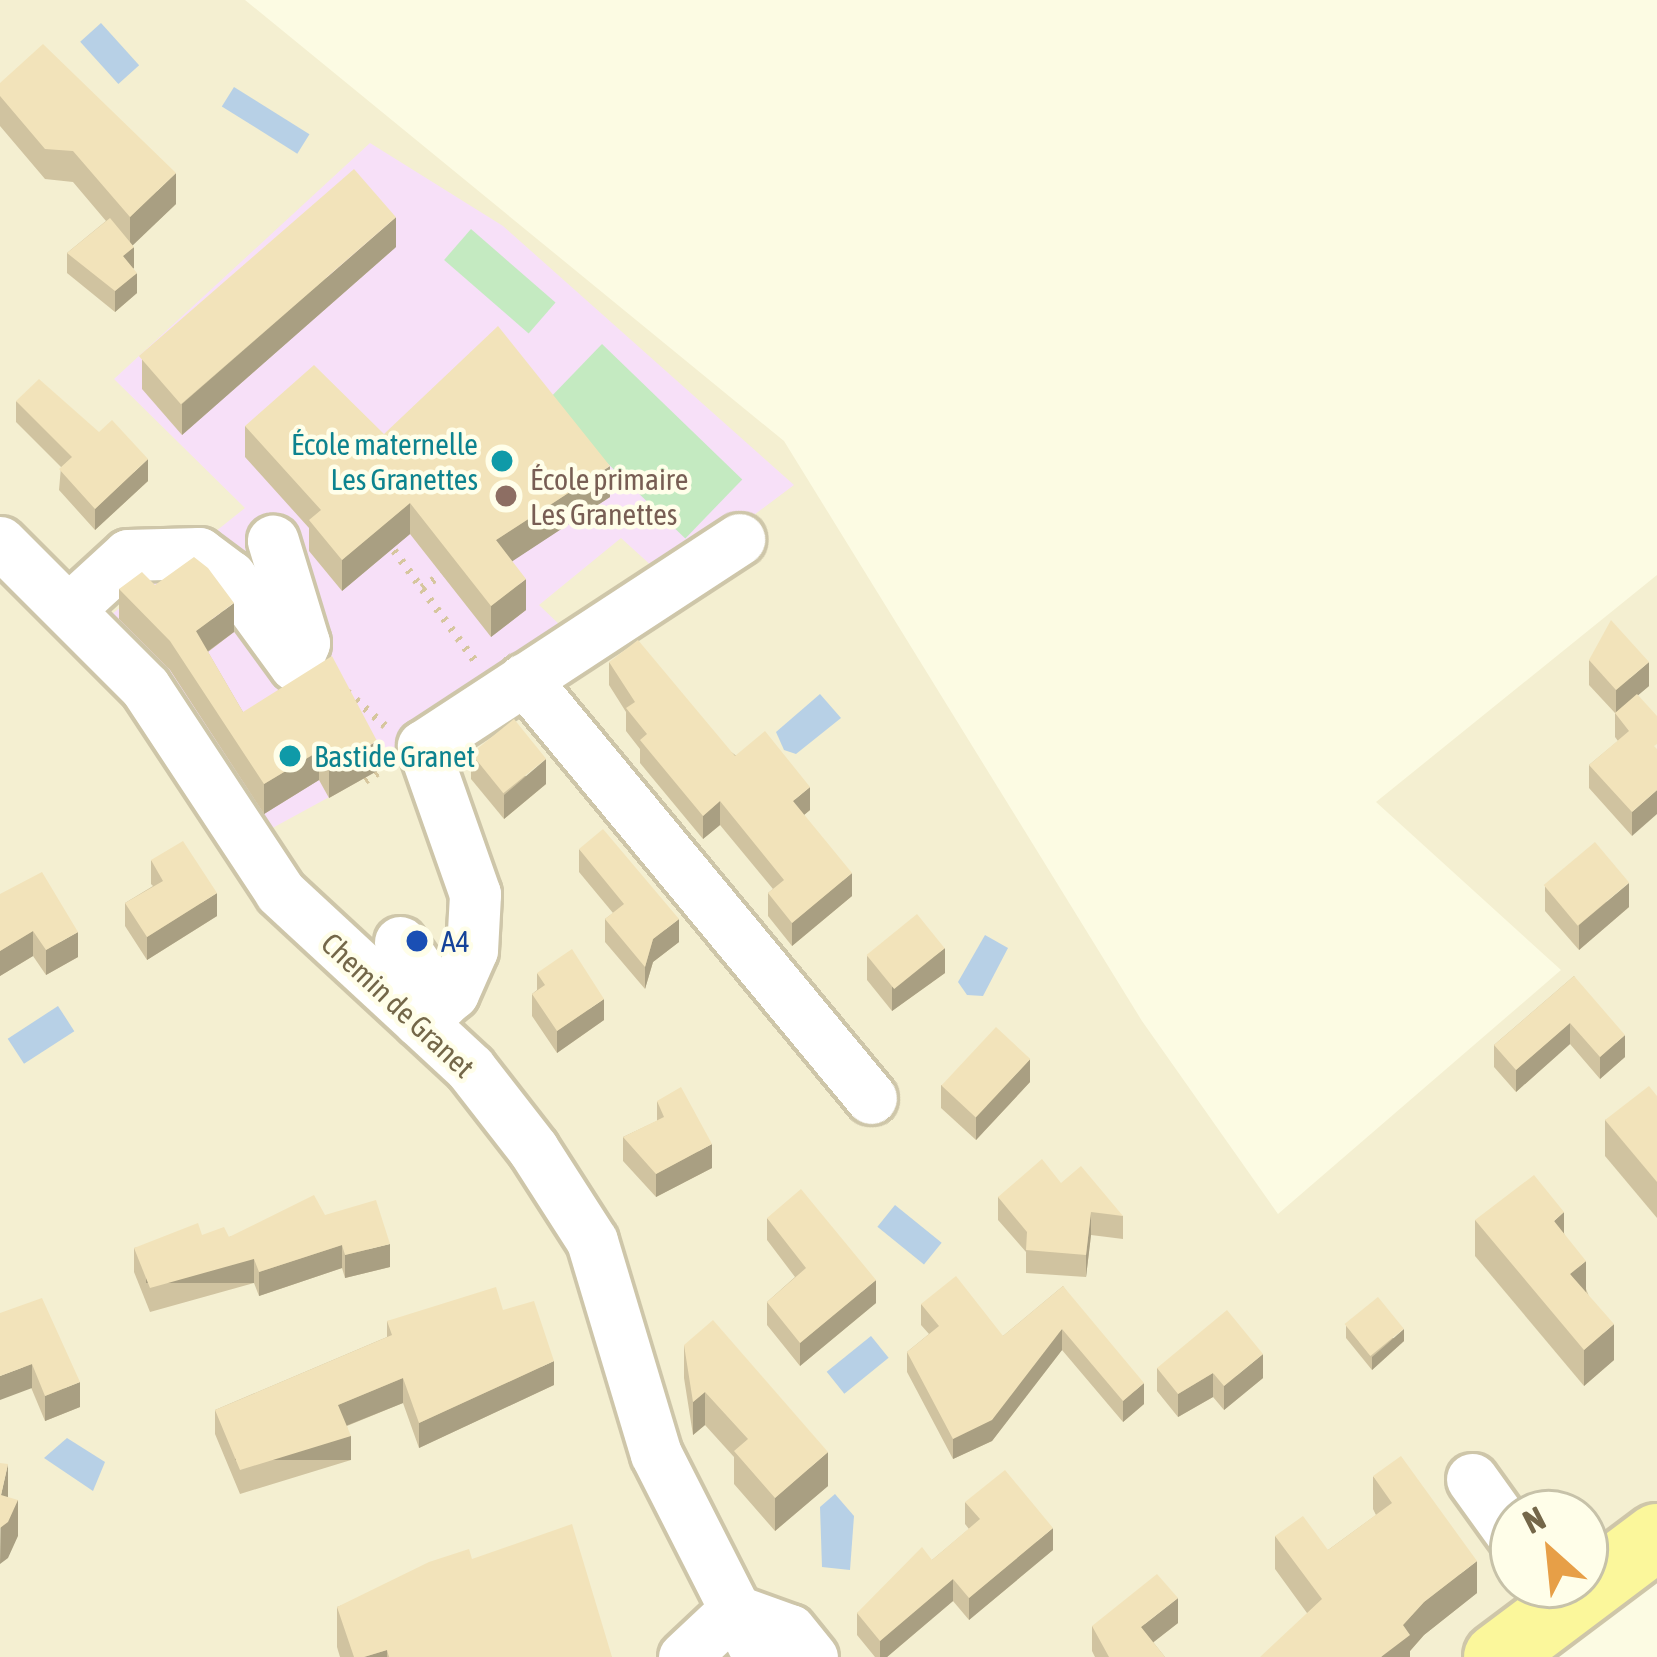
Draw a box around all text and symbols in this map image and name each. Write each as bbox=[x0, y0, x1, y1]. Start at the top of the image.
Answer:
place label: École maternelle Les Granettes bbox=[291, 426, 478, 496]
marker: École maternelle Les Granettes bbox=[489, 448, 515, 474]
place label: École primaire Les Granettes bbox=[530, 461, 688, 532]
marker: École primaire Les Granettes bbox=[493, 483, 519, 509]
place label: Bastide Granet bbox=[314, 738, 475, 774]
marker: Bastide Granet bbox=[277, 743, 303, 769]
place label: A4 bbox=[441, 923, 470, 959]
street label: Chemin de Granet bbox=[314, 925, 482, 1085]
marker: A4 bbox=[404, 928, 430, 954]
north arrow bbox=[1489, 1489, 1609, 1609]
text: N bbox=[1517, 1498, 1551, 1541]

